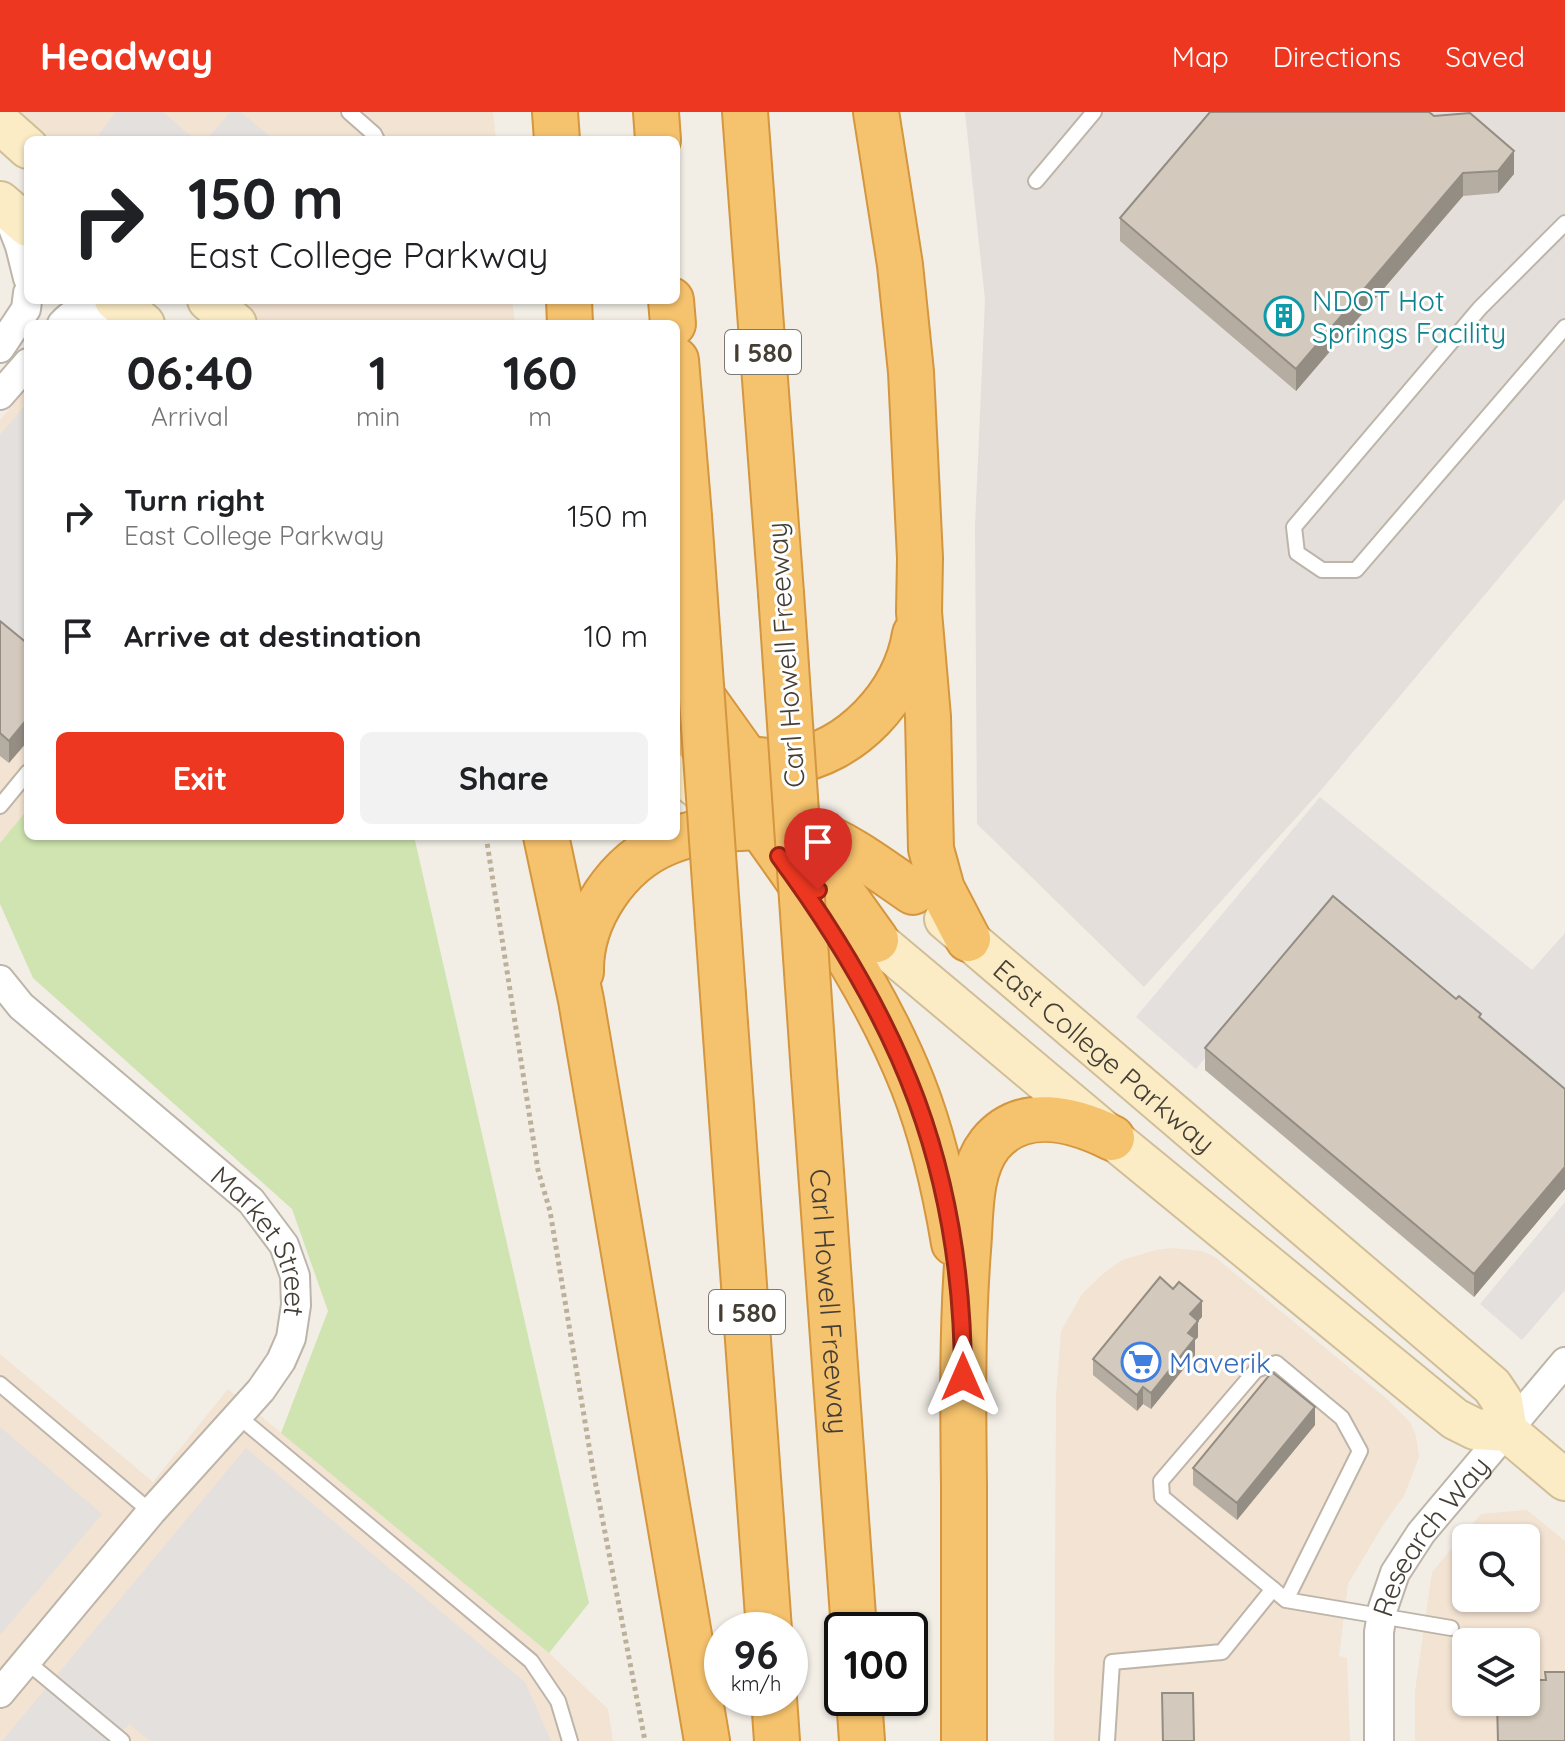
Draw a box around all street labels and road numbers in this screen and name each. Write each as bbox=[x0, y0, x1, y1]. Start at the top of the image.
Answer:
road number: I 580 bbox=[725, 330, 801, 374]
street label: Carl Howell Freeway bbox=[758, 521, 812, 789]
street label: East College Parkway bbox=[987, 951, 1223, 1160]
street label: Market Street bbox=[204, 1158, 314, 1319]
street label: Carl Howell Freeway bbox=[803, 1167, 857, 1435]
road number: I 580 bbox=[709, 1290, 785, 1334]
street label: Research Way bbox=[1364, 1448, 1496, 1621]

